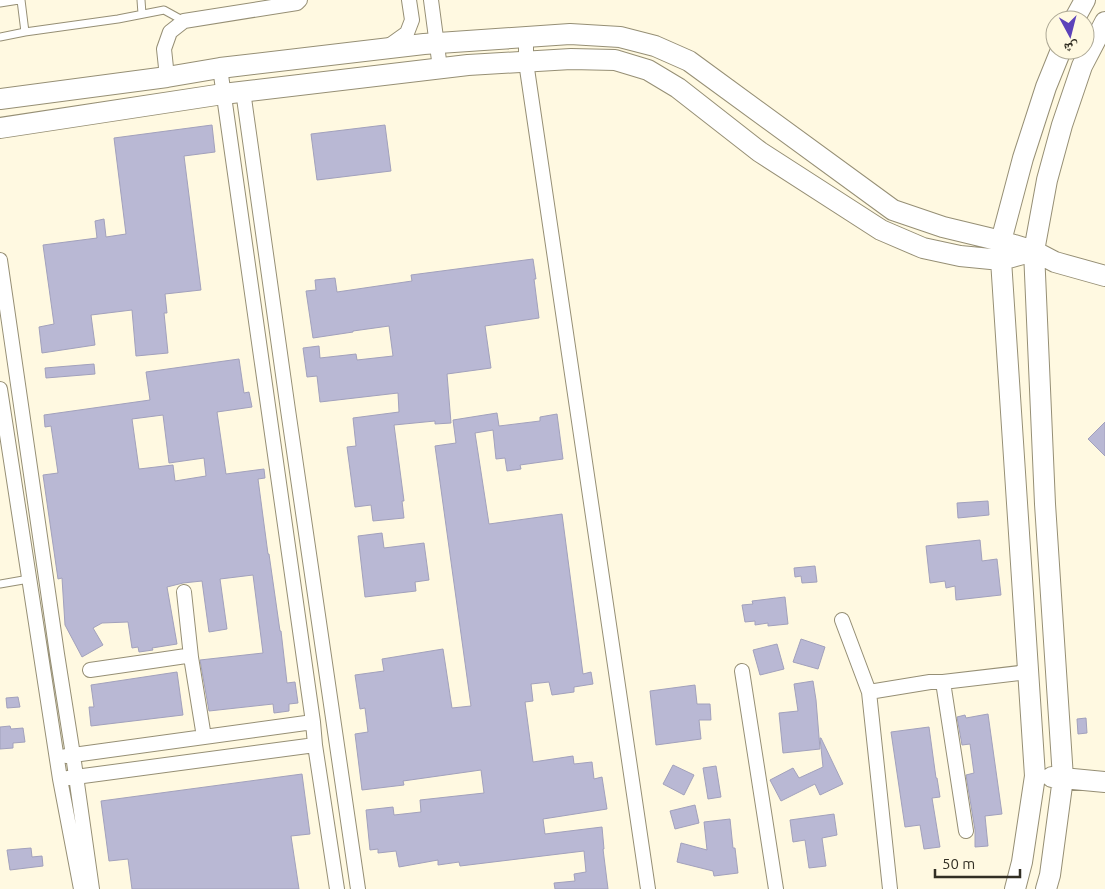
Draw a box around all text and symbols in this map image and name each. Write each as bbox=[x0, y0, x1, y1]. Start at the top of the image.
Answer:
north arrow bbox=[1045, 10, 1095, 60]
text: ش bbox=[1063, 38, 1080, 57]
scale bar bbox=[935, 846, 1020, 878]
text: 50 m bbox=[942, 855, 975, 872]

